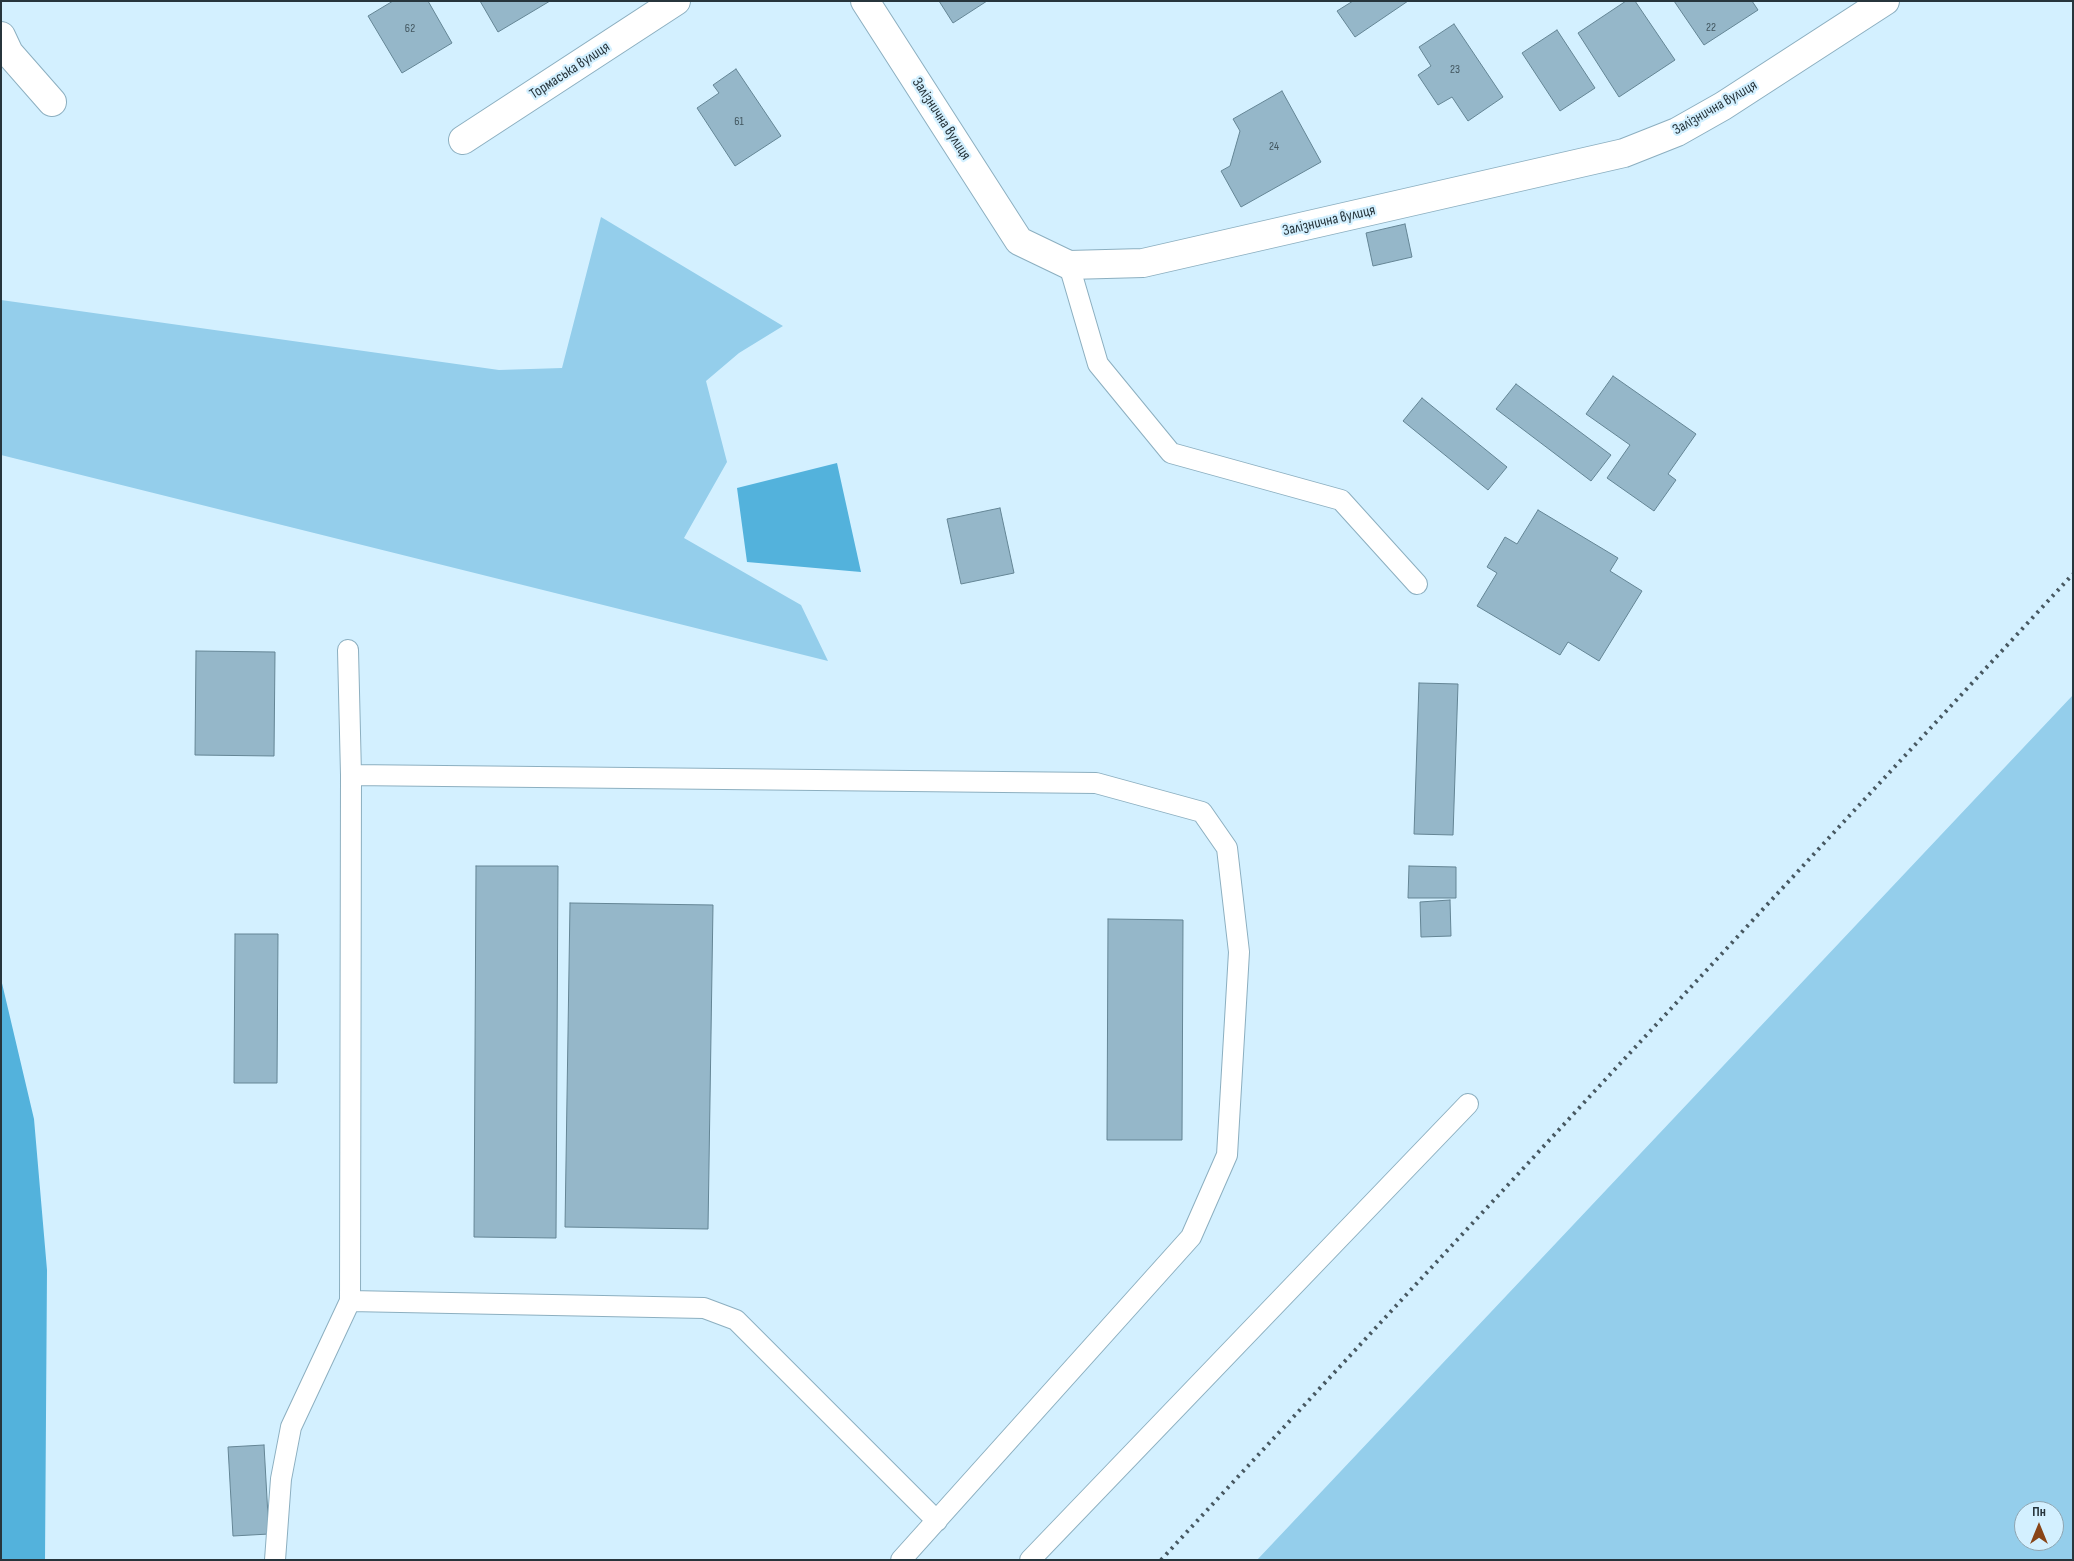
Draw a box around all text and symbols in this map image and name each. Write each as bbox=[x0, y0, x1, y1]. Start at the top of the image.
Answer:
house number: 22 bbox=[1706, 21, 1716, 35]
house number: 62 bbox=[405, 22, 415, 36]
street label: Тормаська вулиця bbox=[527, 38, 613, 104]
house number: 23 bbox=[1450, 63, 1460, 77]
street label: Залізнична вулиця bbox=[908, 74, 974, 164]
street label: Залізнична вулиця bbox=[1670, 77, 1760, 139]
house number: 61 bbox=[734, 115, 744, 129]
house number: 24 bbox=[1269, 140, 1279, 154]
street label: Залізнична вулиця bbox=[1281, 202, 1377, 240]
north arrow bbox=[2014, 1501, 2064, 1551]
text: Пн bbox=[2032, 1503, 2046, 1520]

